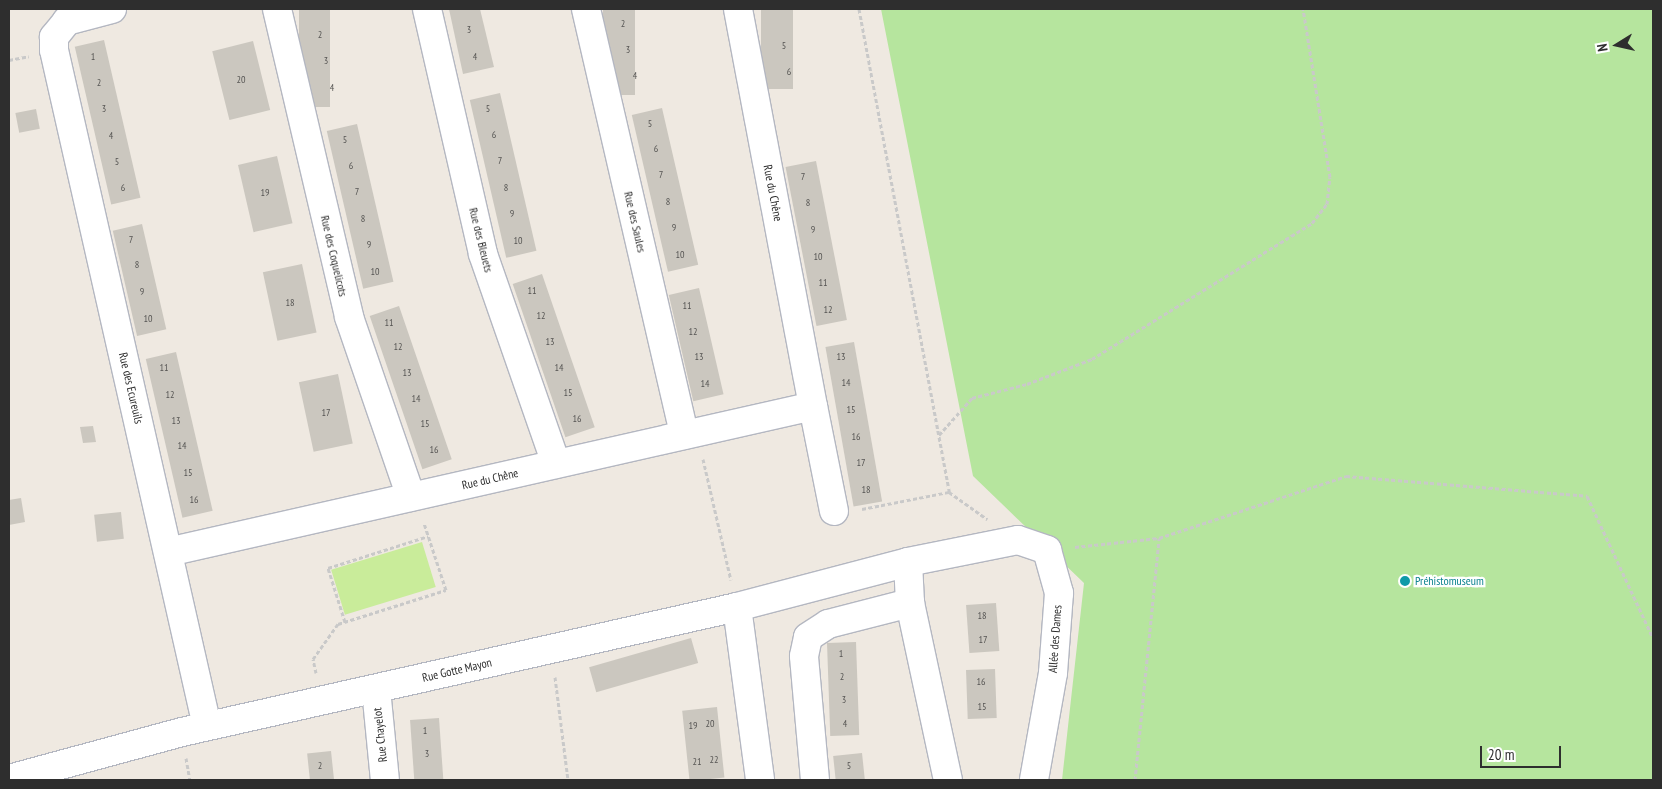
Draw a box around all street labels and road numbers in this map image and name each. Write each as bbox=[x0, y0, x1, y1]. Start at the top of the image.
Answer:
street label: Rue du Chêne bbox=[760, 163, 786, 223]
street label: Rue des Saules bbox=[621, 190, 649, 254]
street label: Rue des Bleuets bbox=[466, 206, 496, 274]
street label: Rue des Coquelicots bbox=[318, 214, 350, 298]
street label: Rue des Ecureuils bbox=[116, 351, 146, 425]
street label: Rue du Chêne bbox=[460, 466, 520, 492]
street label: Allée des Dames bbox=[1045, 604, 1065, 674]
street label: Rue Gotte Mayon bbox=[421, 655, 493, 685]
street label: Rue Chayelot bbox=[370, 707, 390, 763]

